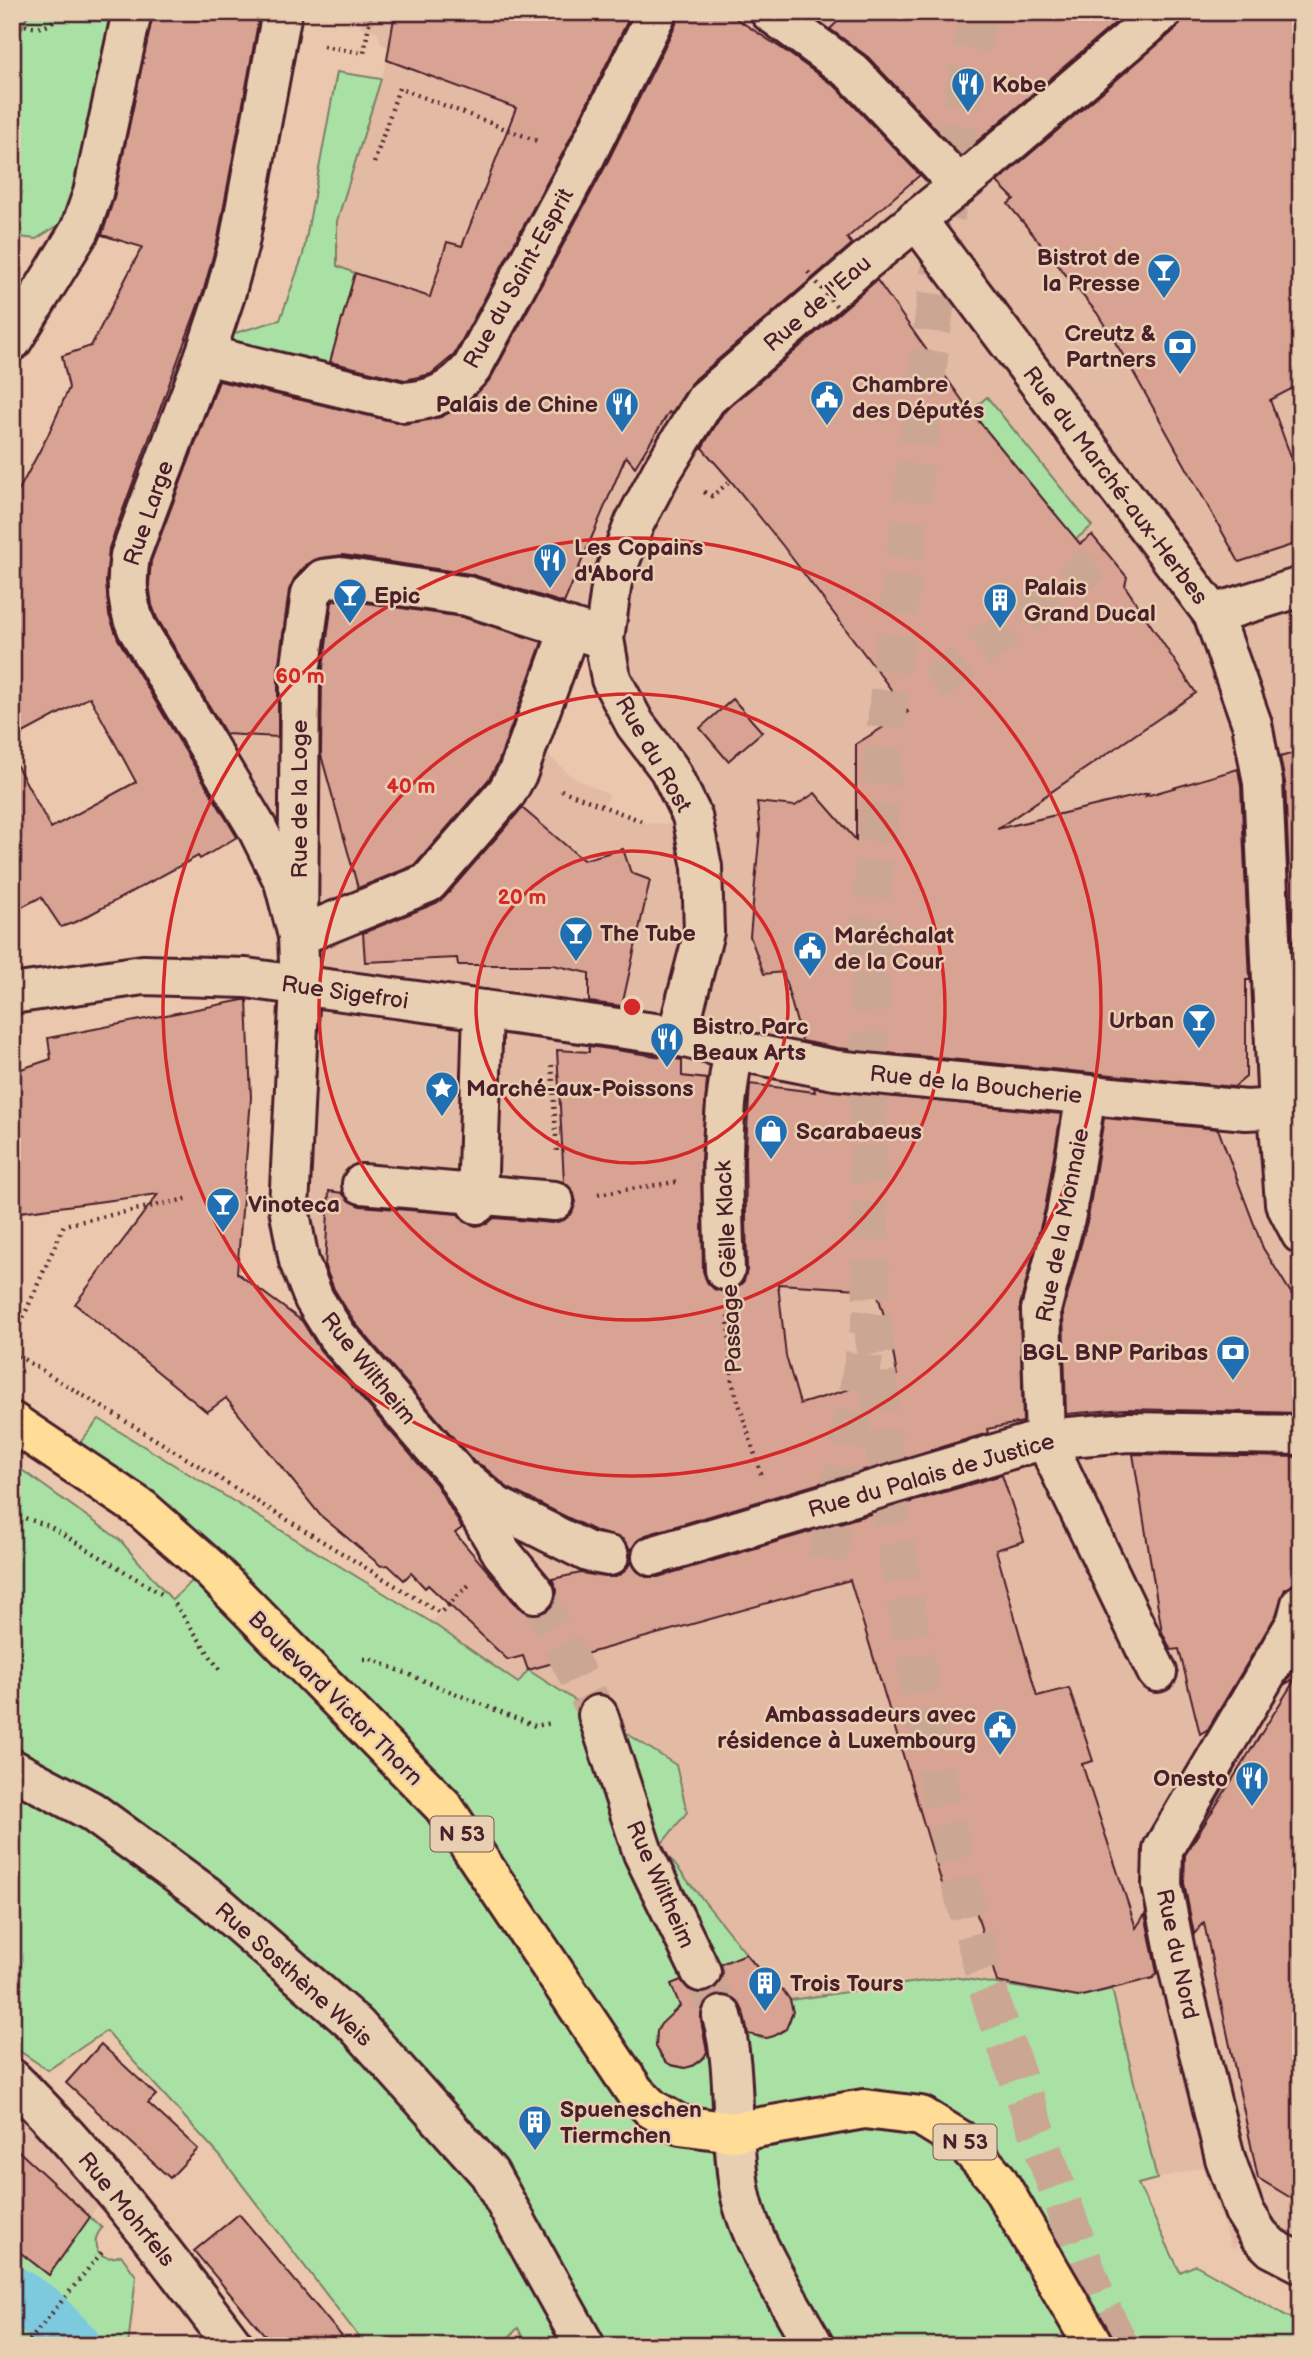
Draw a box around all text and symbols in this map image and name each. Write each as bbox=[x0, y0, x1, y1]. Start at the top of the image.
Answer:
restaurant icon: Kobe bbox=[949, 65, 987, 114]
place label: Kobe bbox=[992, 71, 1047, 99]
street label: Rue du Saint-Esprit bbox=[458, 183, 580, 374]
place label: Bistrot de la Presse bbox=[1037, 244, 1140, 298]
street label: Rue de l'Eau bbox=[758, 249, 877, 358]
bar icon: Bistrot de la Presse bbox=[1145, 251, 1183, 300]
place label: Creutz & Partners bbox=[1065, 320, 1156, 374]
bank icon: Creutz & Partners bbox=[1161, 327, 1199, 376]
street label: Rue du Marché-aux-Herbes bbox=[1016, 361, 1214, 610]
place label: Chambre des Députés bbox=[852, 371, 984, 425]
public building icon: Chambre des Députés bbox=[808, 378, 846, 427]
restaurant icon: Palais de Chine bbox=[603, 385, 641, 434]
place label: Palais de Chine bbox=[436, 391, 598, 419]
street label: Rue Large bbox=[118, 457, 180, 570]
place label: Les Copains d'Abord bbox=[574, 534, 703, 588]
restaurant icon: Les Copains d'Abord bbox=[531, 541, 569, 590]
place label: Palais Grand Ducal bbox=[1024, 574, 1156, 628]
bar icon: Epic bbox=[331, 576, 369, 625]
building icon: Palais Grand Ducal bbox=[981, 581, 1019, 630]
place label: Epic bbox=[374, 582, 421, 610]
text: 60 m bbox=[275, 664, 325, 689]
street label: Rue du Rost bbox=[609, 692, 698, 817]
street label: Rue de la Loge bbox=[286, 720, 314, 878]
text: 40 m bbox=[386, 774, 436, 799]
text: 20 m bbox=[498, 885, 546, 910]
bar icon: The Tube bbox=[557, 914, 595, 963]
place label: The Tube bbox=[600, 920, 696, 948]
place label: Maréchalat de la Cour bbox=[834, 922, 955, 976]
public building icon: Maréchalat de la Cour bbox=[791, 929, 829, 978]
street label: Rue Sigefroi bbox=[279, 970, 410, 1016]
centre of rings bbox=[620, 995, 644, 1019]
bar icon: Urban bbox=[1180, 1001, 1218, 1050]
place label: Urban bbox=[1109, 1007, 1174, 1035]
place label: Bistro Parc Beaux Arts bbox=[692, 1013, 809, 1067]
restaurant icon: Bistro Parc Beaux Arts bbox=[648, 1020, 686, 1069]
street label: Rue de la Boucherie bbox=[868, 1060, 1084, 1110]
place icon: Marché-aux-Poissons bbox=[423, 1069, 461, 1118]
place label: Marché-aux-Poissons bbox=[466, 1075, 693, 1103]
shop icon: Scarabaeus bbox=[752, 1112, 790, 1161]
place label: Scarabaeus bbox=[796, 1118, 922, 1146]
street label: Rue de la Monnaie bbox=[1030, 1126, 1096, 1325]
street label: Passage Gëlle Klack bbox=[709, 1159, 749, 1374]
bar icon: Vinoteca bbox=[204, 1185, 242, 1234]
place label: Vinoteca bbox=[248, 1191, 340, 1219]
street label: Rue Wiltheim bbox=[314, 1307, 422, 1430]
bank icon: BGL BNP Paribas bbox=[1214, 1333, 1252, 1382]
place label: BGL BNP Paribas bbox=[1022, 1339, 1208, 1367]
street label: Rue du Palais de Justice bbox=[805, 1427, 1058, 1525]
street label: Boulevard Victor Thorn bbox=[242, 1606, 428, 1792]
place label: Ambassadeurs avec résidence à Luxembourg bbox=[717, 1701, 976, 1755]
public building icon: Ambassadeurs avec résidence à Luxembourg bbox=[981, 1708, 1019, 1757]
restaurant icon: Onesto bbox=[1233, 1759, 1271, 1808]
place label: Onesto bbox=[1153, 1765, 1228, 1793]
road number: N 53 bbox=[430, 1816, 494, 1852]
street label: Rue Wiltheim bbox=[620, 1816, 701, 1952]
street label: Rue du Nord bbox=[1150, 1886, 1205, 2022]
street label: Rue Sosthène Weis bbox=[209, 1897, 378, 2053]
building icon: Trois Tours bbox=[746, 1964, 784, 2013]
place label: Trois Tours bbox=[790, 1970, 904, 1998]
place label: Spueneschen Tiermchen bbox=[560, 2096, 702, 2150]
building icon: Spueneschen Tiermchen bbox=[516, 2103, 554, 2152]
road number: N 53 bbox=[934, 2124, 996, 2160]
street label: Rue Mohrfels bbox=[71, 2147, 181, 2273]

